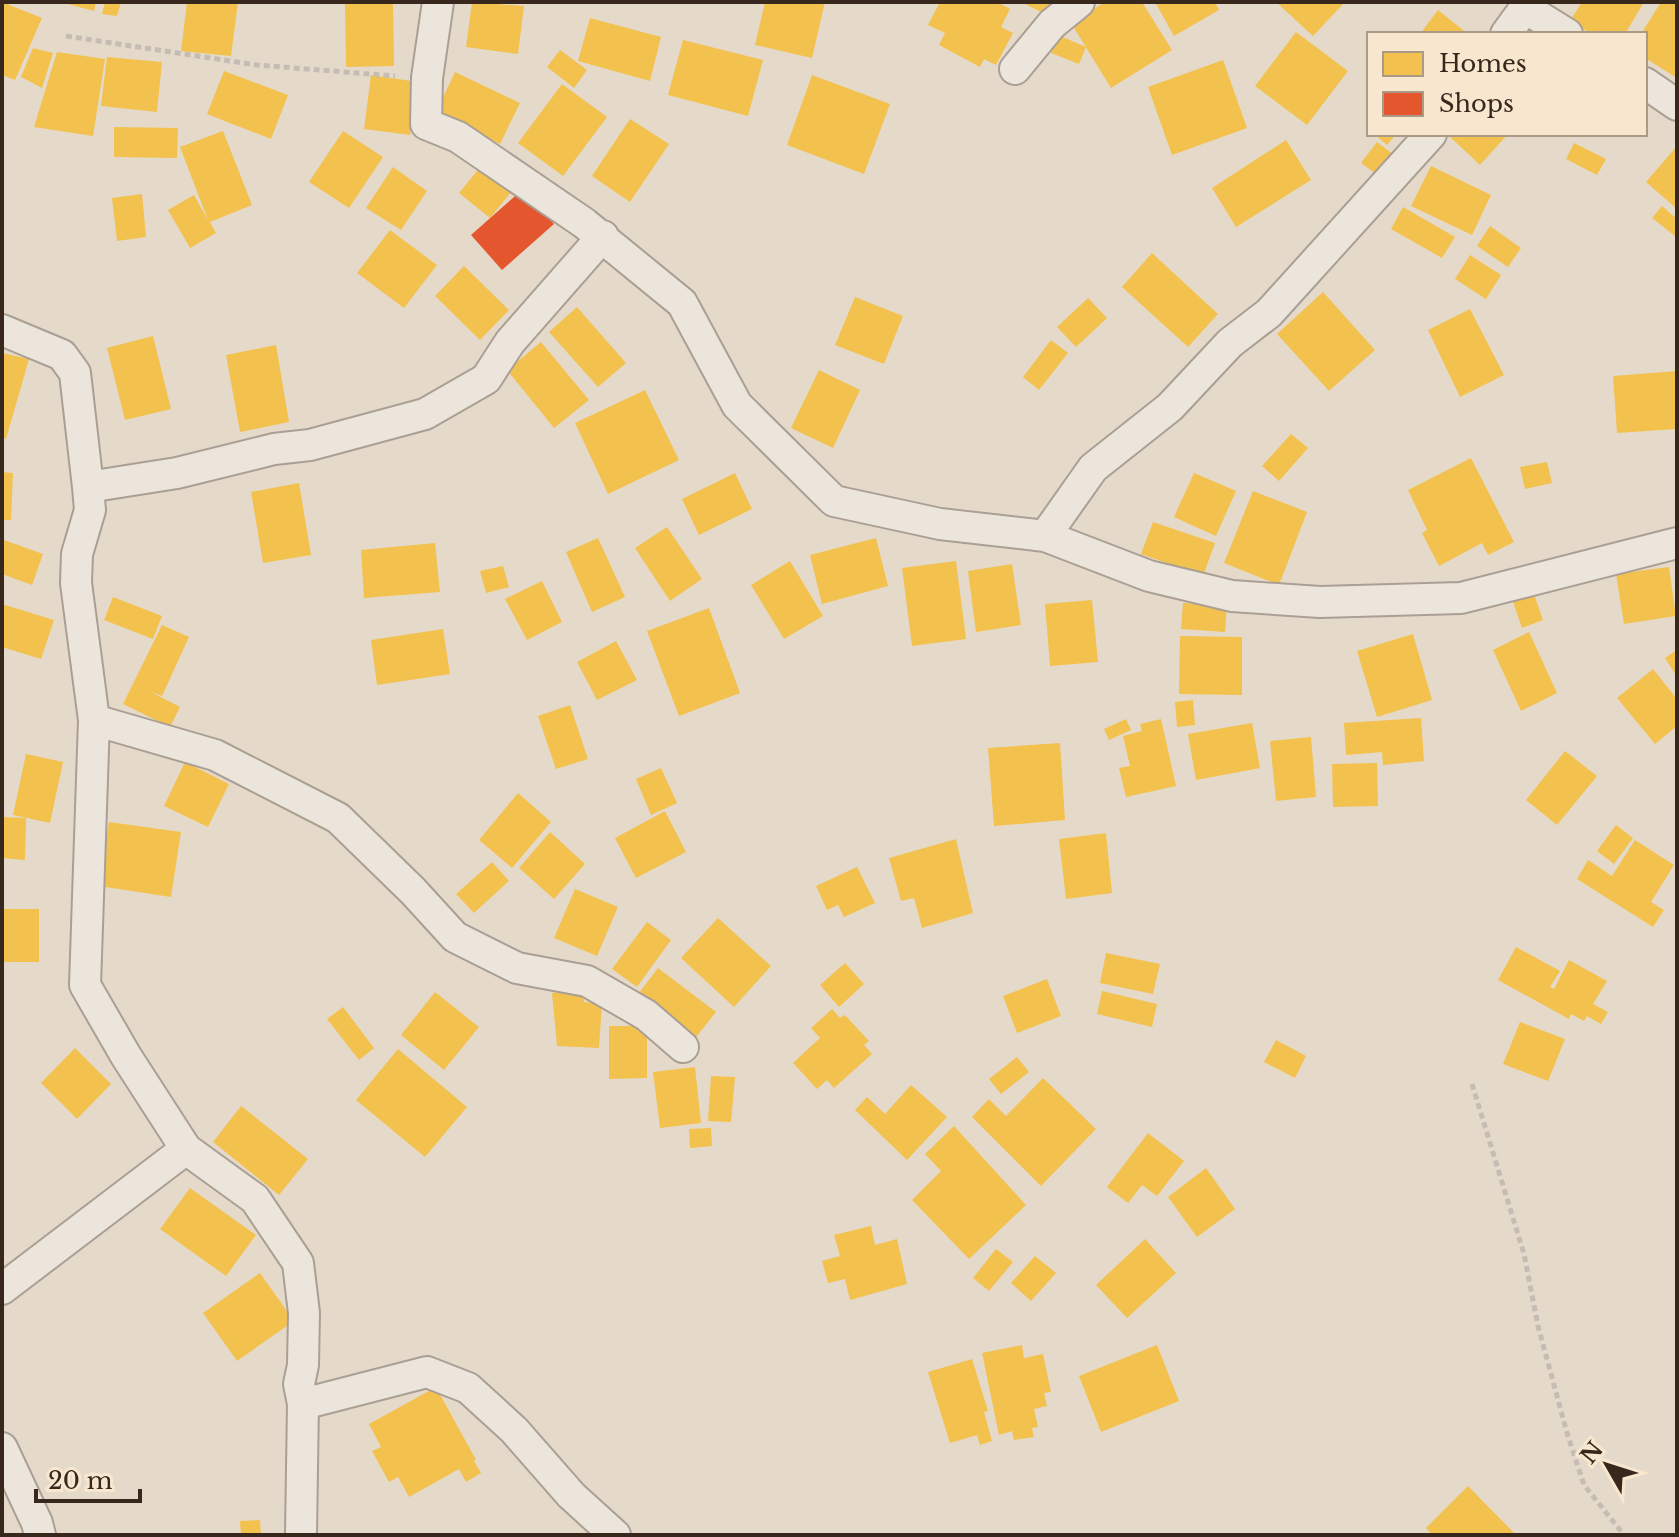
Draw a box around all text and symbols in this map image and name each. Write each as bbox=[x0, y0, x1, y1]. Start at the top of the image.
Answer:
legend bbox=[1367, 32, 1647, 136]
text: Homes bbox=[1439, 49, 1527, 78]
text: Shops bbox=[1439, 89, 1514, 118]
north arrow bbox=[1567, 1425, 1647, 1505]
text: N bbox=[1575, 1436, 1609, 1469]
scale bar bbox=[36, 1453, 140, 1503]
text: 20 m bbox=[48, 1466, 113, 1495]

